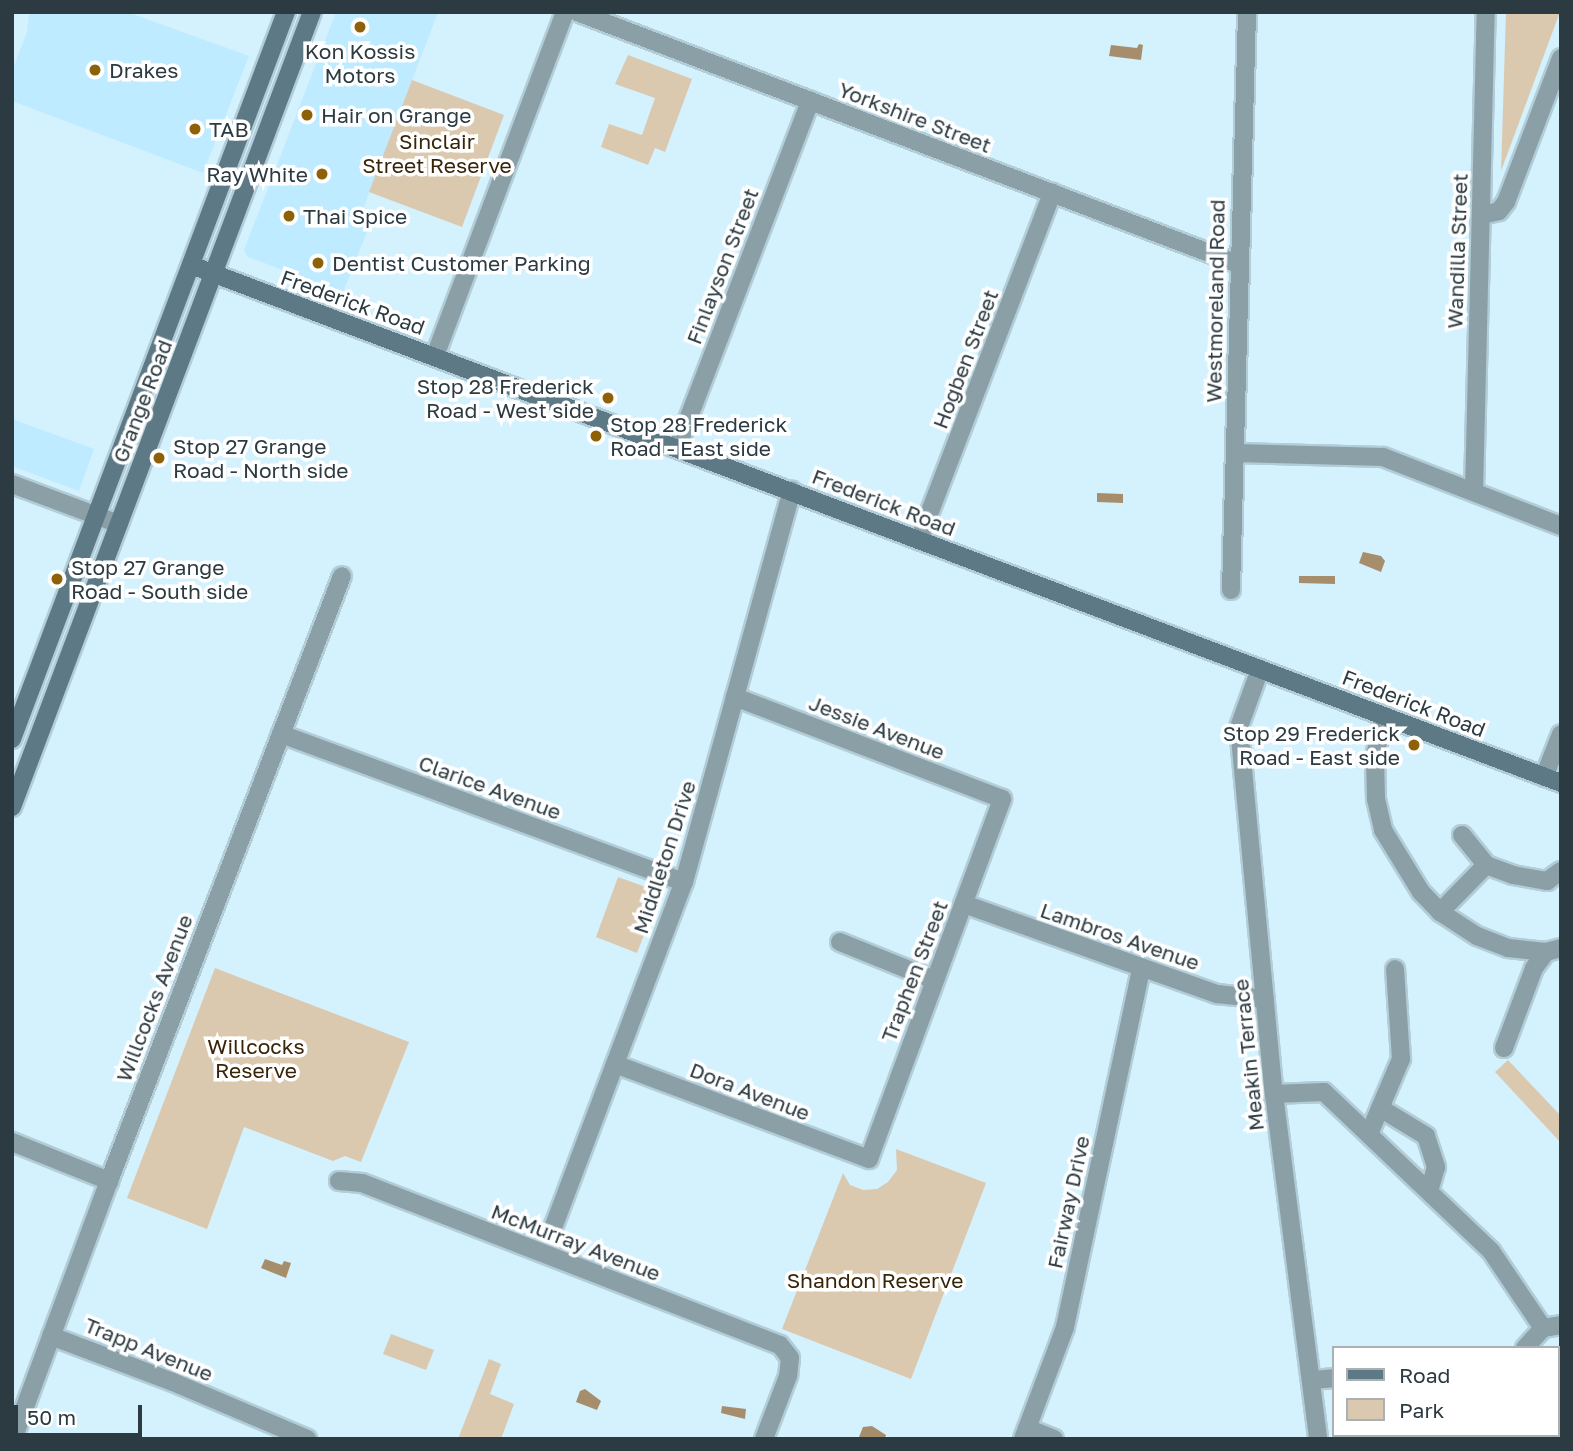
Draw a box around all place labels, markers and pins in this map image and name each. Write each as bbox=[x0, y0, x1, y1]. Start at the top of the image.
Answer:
marker: Kon Kossis Motors bbox=[352, 19, 368, 35]
place label: Kon Kossis Motors bbox=[305, 38, 415, 88]
place label: Drakes bbox=[109, 57, 178, 83]
marker: Drakes bbox=[87, 62, 103, 78]
place label: Hair on Grange bbox=[321, 102, 471, 128]
marker: Hair on Grange bbox=[299, 107, 315, 123]
place label: TAB bbox=[209, 116, 248, 142]
marker: TAB bbox=[187, 121, 203, 137]
place label: Ray White bbox=[206, 161, 308, 187]
marker: Ray White bbox=[314, 166, 330, 182]
place label: Thai Spice bbox=[303, 203, 407, 229]
marker: Thai Spice bbox=[281, 208, 297, 224]
place label: Dentist Customer Parking bbox=[332, 250, 591, 276]
marker: Dentist Customer Parking bbox=[310, 255, 326, 271]
place label: Stop 28 Frederick Road - West side bbox=[417, 373, 594, 423]
marker: Stop 28 Frederick Road - West side bbox=[600, 390, 616, 406]
place label: Stop 28 Frederick Road - East side bbox=[610, 411, 787, 461]
marker: Stop 28 Frederick Road - East side bbox=[588, 428, 604, 444]
place label: Stop 27 Grange Road - North side bbox=[173, 433, 349, 483]
marker: Stop 27 Grange Road - North side bbox=[151, 450, 167, 466]
place label: Stop 27 Grange Road - South side bbox=[71, 554, 248, 604]
marker: Stop 27 Grange Road - South side bbox=[49, 571, 65, 587]
place label: Stop 29 Frederick Road - East side bbox=[1223, 720, 1400, 770]
marker: Stop 29 Frederick Road - East side bbox=[1406, 737, 1422, 753]

